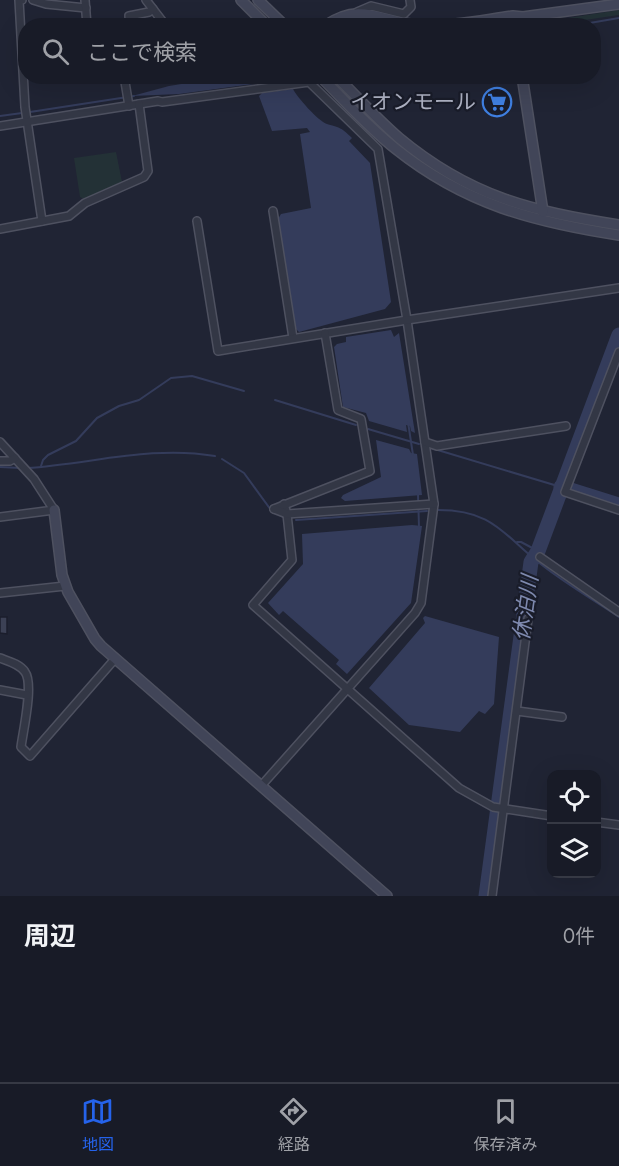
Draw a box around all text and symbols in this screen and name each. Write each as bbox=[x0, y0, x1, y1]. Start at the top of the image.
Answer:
search box bbox=[18, 18, 601, 84]
icon: search bbox=[39, 35, 72, 68]
text: ここで検索 bbox=[87, 36, 197, 68]
supermarket icon: イオンモール bbox=[481, 86, 513, 118]
place label: イオンモール bbox=[350, 87, 476, 117]
water label: 休泊川 bbox=[505, 571, 546, 643]
map controls bbox=[547, 770, 601, 878]
button: locate bbox=[547, 770, 601, 824]
button: layers bbox=[547, 824, 601, 878]
text: 周辺 bbox=[24, 917, 76, 955]
text: 0件 bbox=[563, 922, 595, 951]
tab: 地図 bbox=[81, 1095, 114, 1156]
tab: 経路 bbox=[277, 1095, 310, 1156]
tab: 保存済み bbox=[473, 1095, 537, 1156]

